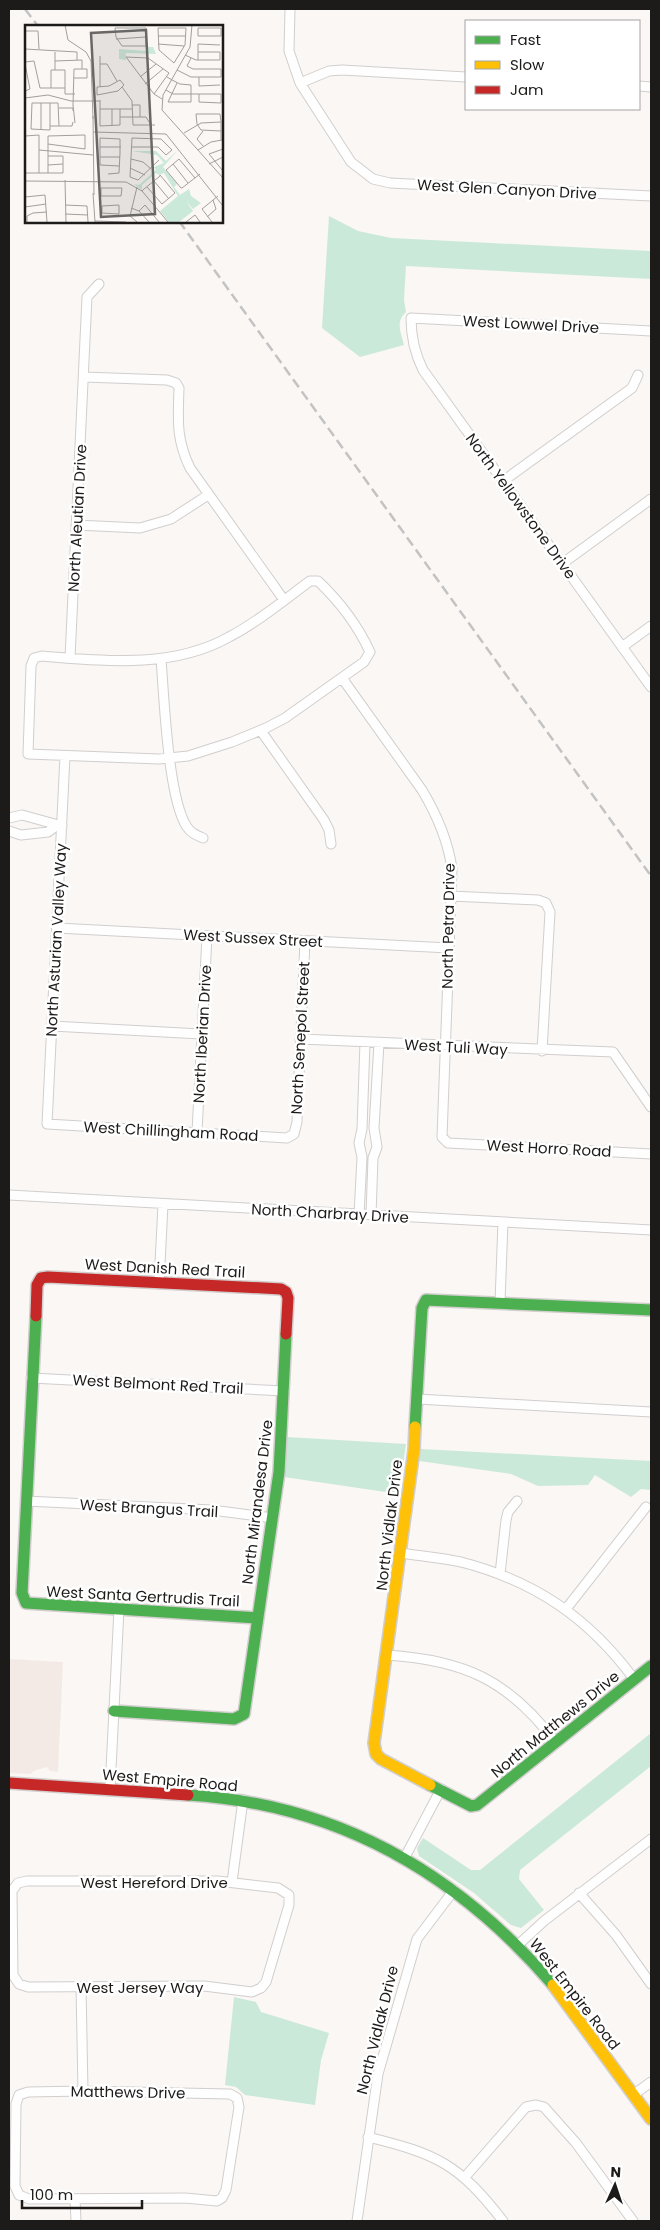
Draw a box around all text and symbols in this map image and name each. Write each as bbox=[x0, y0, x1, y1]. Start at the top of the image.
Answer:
legend bbox=[465, 20, 640, 110]
inset map bbox=[25, 25, 222, 222]
text: Fast bbox=[510, 29, 541, 50]
text: Slow bbox=[510, 54, 545, 75]
text: Jam bbox=[510, 79, 544, 100]
street label: West Glen Canyon Drive bbox=[417, 174, 597, 204]
street label: West Lowwel Drive bbox=[462, 310, 600, 338]
street label: North Yellowstone Drive bbox=[461, 429, 581, 583]
street label: North Aleutian Drive bbox=[63, 444, 91, 592]
street label: North Asturian Valley Way bbox=[40, 842, 72, 1037]
street label: North Petra Drive bbox=[436, 863, 460, 989]
street label: West Sussex Street bbox=[183, 924, 323, 952]
street label: North Senepol Street bbox=[286, 961, 314, 1115]
street label: North Iberian Drive bbox=[188, 964, 216, 1104]
street label: West Tuli Way bbox=[404, 1034, 509, 1060]
street label: West Chillingham Road bbox=[83, 1116, 259, 1146]
street label: West Horro Road bbox=[486, 1134, 612, 1162]
street label: North Charbray Drive bbox=[251, 1198, 409, 1228]
street label: West Danish Red Trail bbox=[84, 1253, 246, 1283]
street label: West Belmont Red Trail bbox=[72, 1369, 244, 1399]
street label: North Mirandesa Drive bbox=[236, 1418, 278, 1586]
street label: North Vidlak Drive bbox=[371, 1458, 407, 1592]
street label: West Brangus Trail bbox=[79, 1494, 219, 1522]
street label: West Santa Gertrudis Trail bbox=[46, 1580, 240, 1612]
street label: North Matthews Drive bbox=[486, 1666, 624, 1782]
street label: West Empire Road bbox=[101, 1764, 239, 1796]
street label: West Hereford Drive bbox=[80, 1872, 228, 1893]
street label: West Empire Road bbox=[525, 1934, 625, 2054]
street label: North Vidlak Drive bbox=[351, 1963, 403, 2097]
street label: West Jersey Way bbox=[77, 1977, 204, 1998]
street label: Matthews Drive bbox=[71, 2081, 185, 2103]
north arrow bbox=[590, 2160, 640, 2210]
text: N bbox=[610, 2162, 621, 2182]
scale bar bbox=[22, 2178, 142, 2210]
text: 100 m bbox=[30, 2184, 73, 2205]

